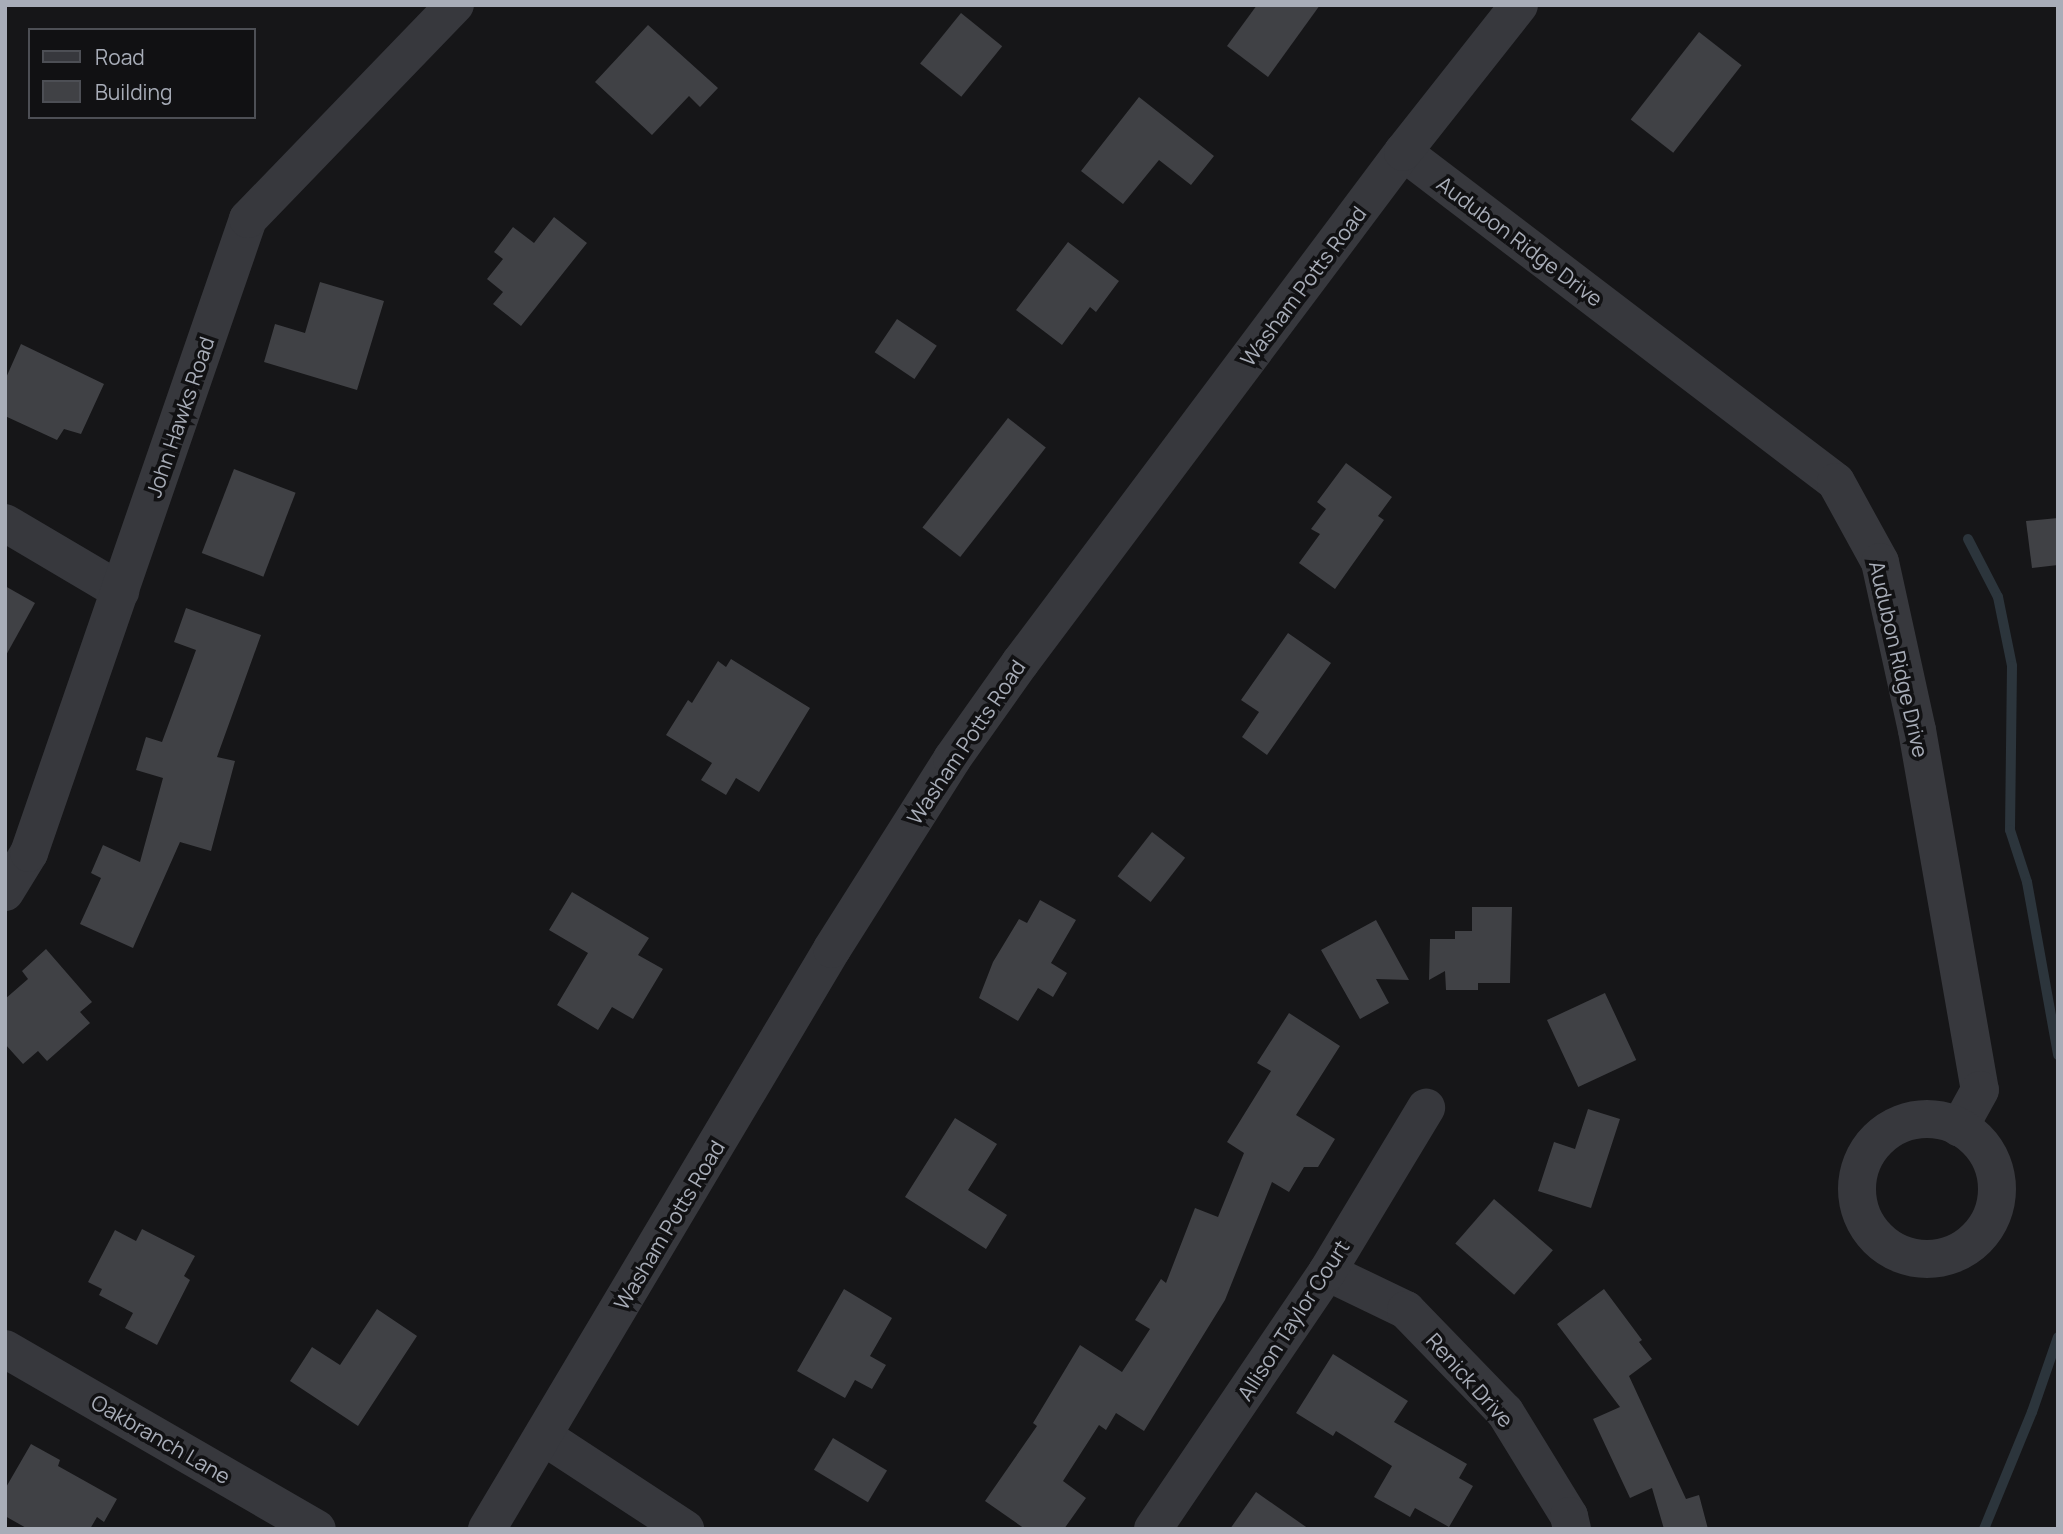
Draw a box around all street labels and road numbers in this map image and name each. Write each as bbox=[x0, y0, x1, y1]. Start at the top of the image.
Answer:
street label: Audubon Ridge Drive bbox=[1432, 171, 1608, 311]
street label: Washam Potts Road bbox=[1235, 201, 1371, 371]
street label: John Hawks Road bbox=[141, 333, 219, 501]
street label: Audubon Ridge Drive bbox=[1864, 558, 1934, 760]
street label: Washam Potts Road bbox=[902, 655, 1030, 829]
street label: Washam Potts Road bbox=[608, 1136, 730, 1314]
street label: Allison Taylor Court bbox=[1232, 1235, 1354, 1405]
street label: Renick Drive bbox=[1421, 1328, 1519, 1432]
street label: Oakbranch Lane bbox=[87, 1389, 235, 1489]

